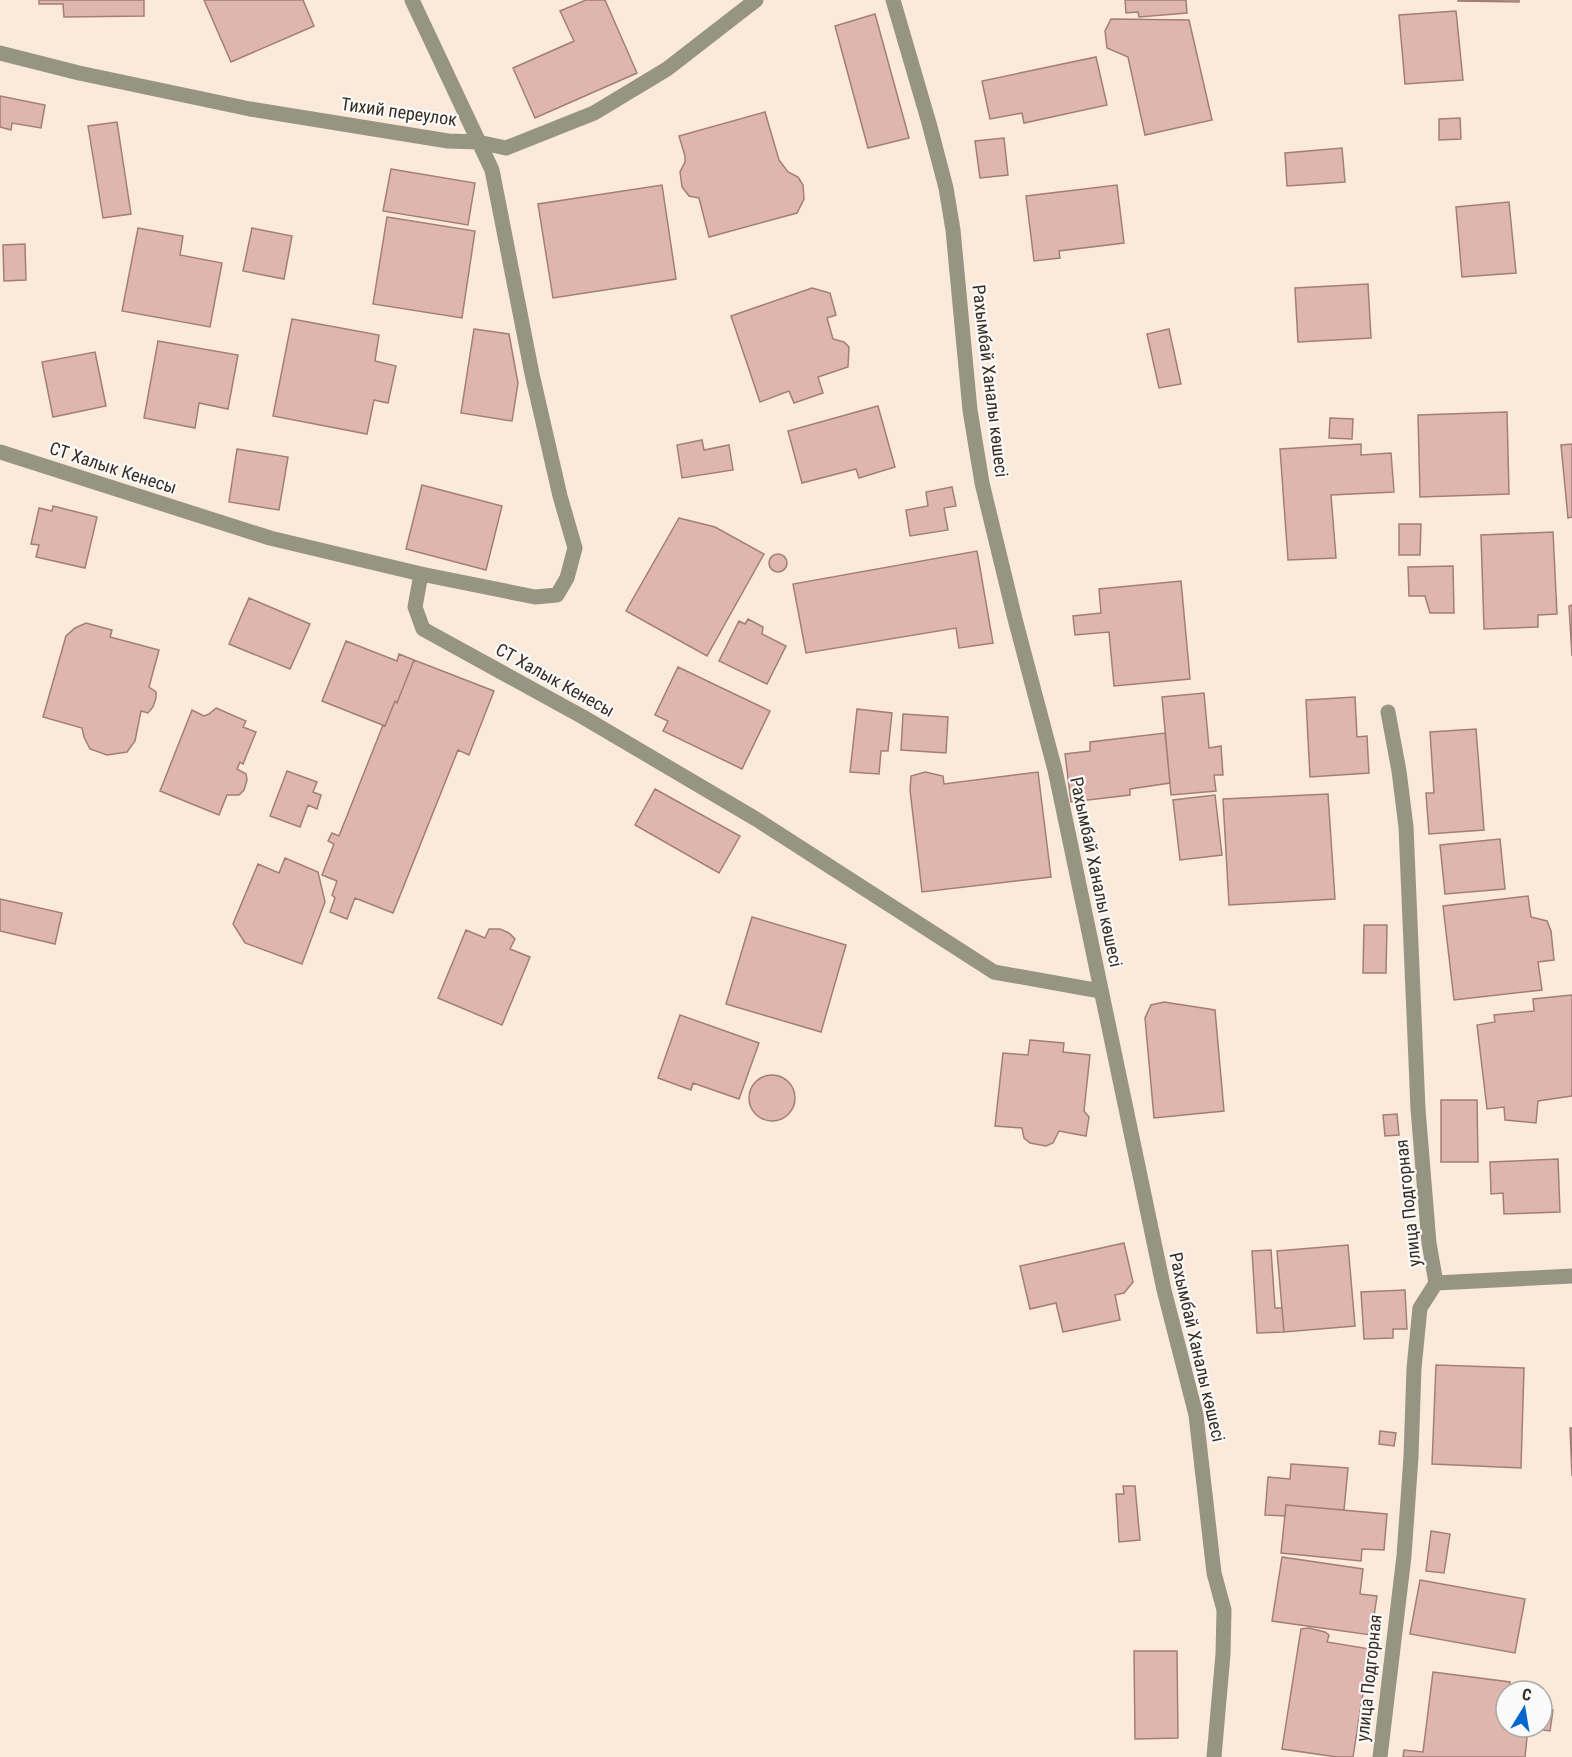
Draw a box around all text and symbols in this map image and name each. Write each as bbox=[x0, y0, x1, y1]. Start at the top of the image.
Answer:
street label: Тихий переулок bbox=[340, 93, 459, 130]
street label: Рахымбай Ханалы көшесі bbox=[968, 283, 1013, 478]
street label: СТ Халык Кенесы bbox=[47, 437, 179, 498]
street label: СТ Халык Кенесы bbox=[492, 638, 618, 721]
street label: Рахымбай Ханалы көшесі bbox=[1066, 775, 1127, 969]
street label: улица Подгорная bbox=[1390, 1138, 1425, 1268]
street label: Рахымбай Ханалы көшесі bbox=[1165, 1250, 1230, 1444]
street label: улица Подгорная bbox=[1351, 1613, 1386, 1743]
north arrow bbox=[1494, 1679, 1554, 1739]
text: С bbox=[1520, 1685, 1533, 1705]

